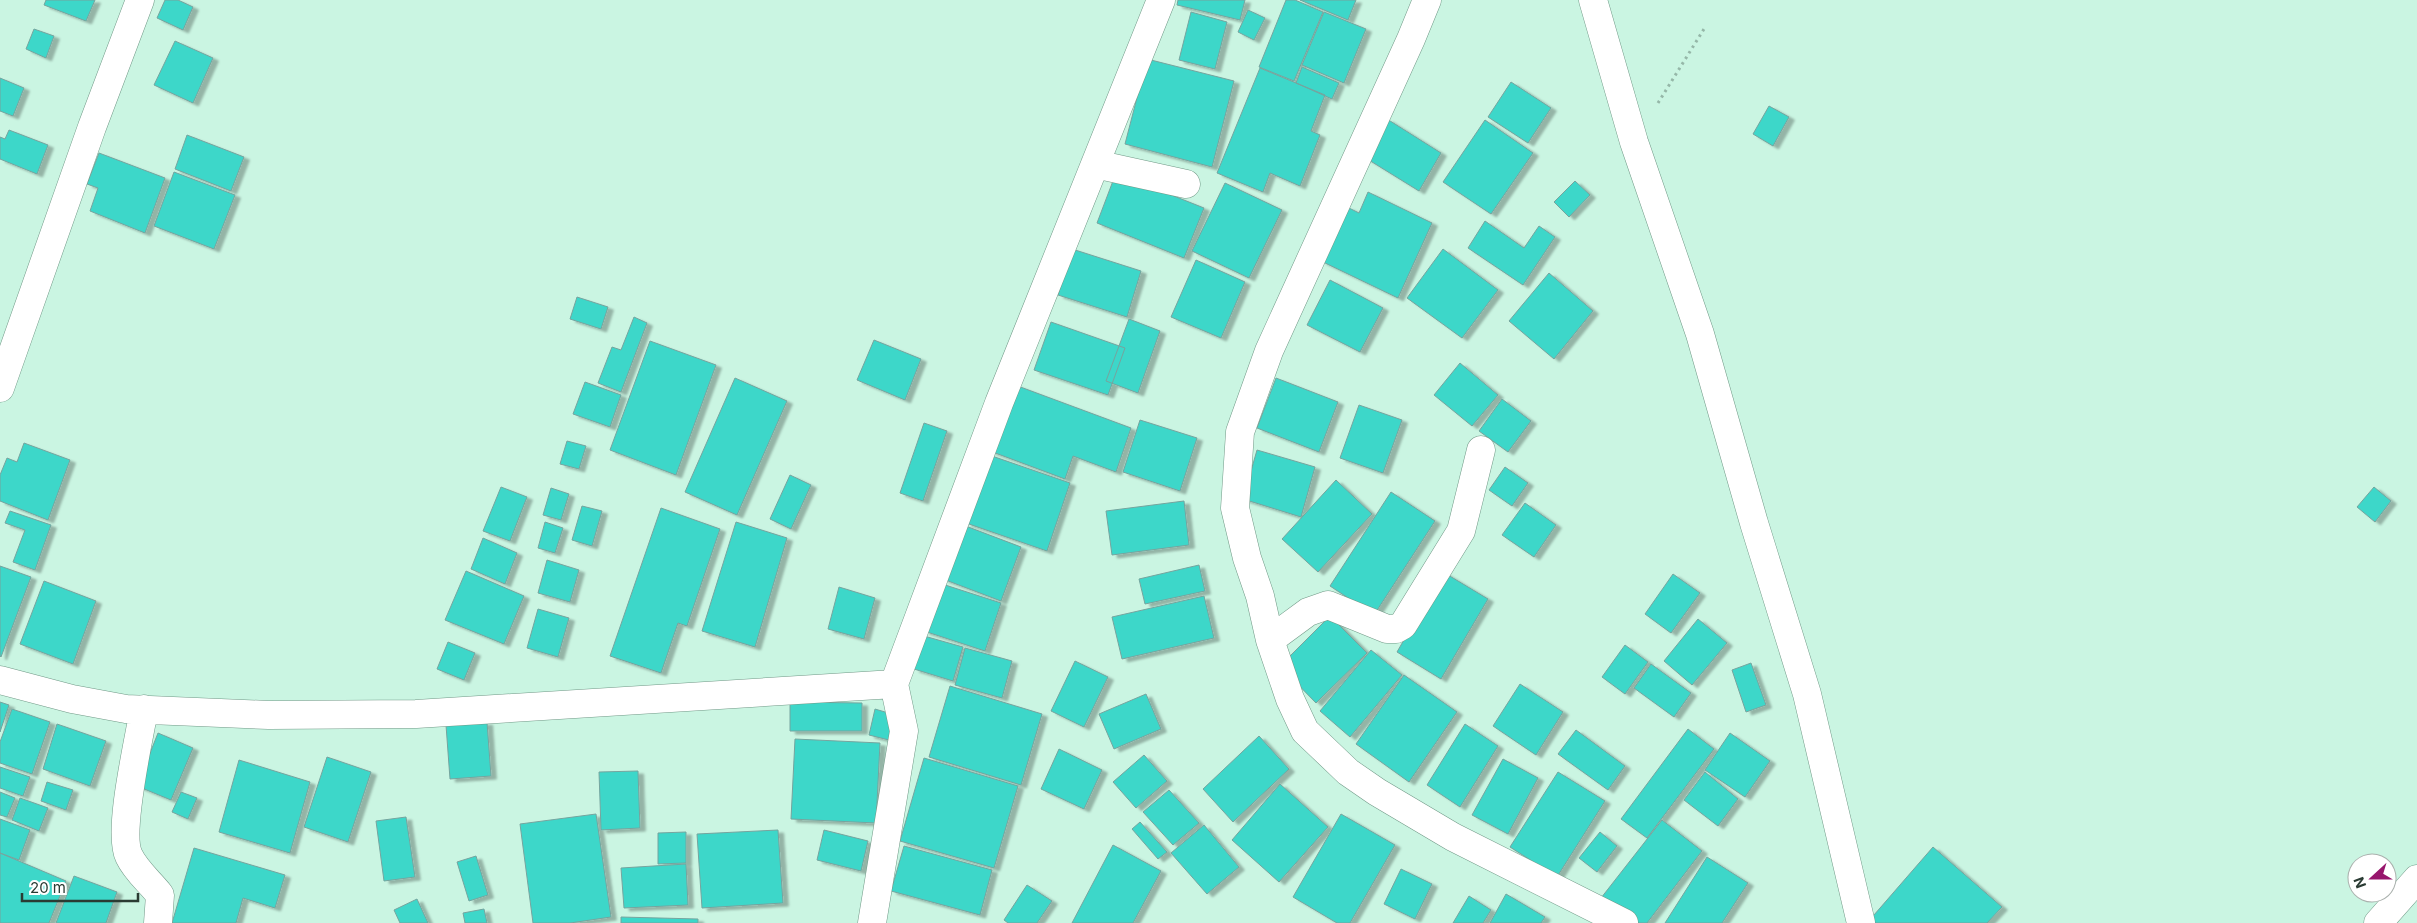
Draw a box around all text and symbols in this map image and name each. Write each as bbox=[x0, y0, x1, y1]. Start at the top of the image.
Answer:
north arrow bbox=[2347, 853, 2397, 903]
scale bar bbox=[22, 870, 139, 902]
text: N bbox=[2350, 875, 2369, 891]
text: 20 m bbox=[30, 878, 66, 897]

